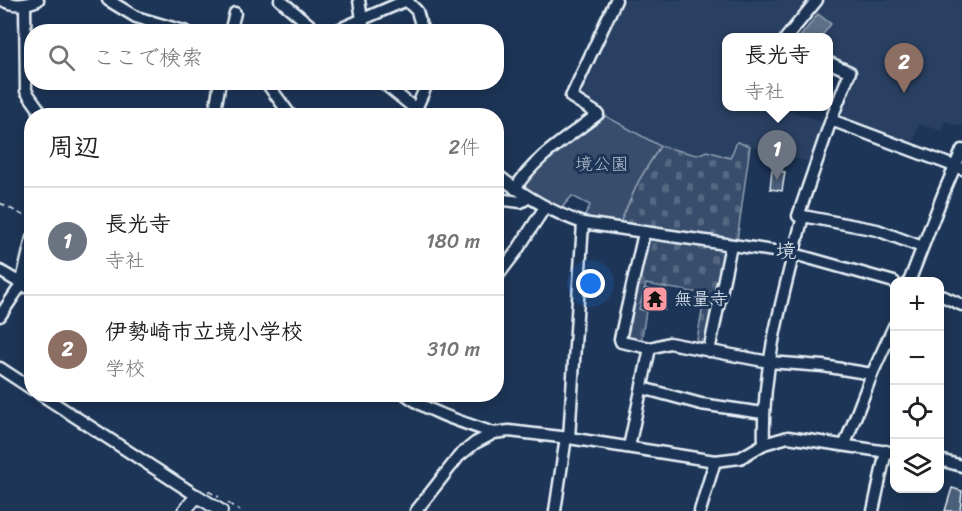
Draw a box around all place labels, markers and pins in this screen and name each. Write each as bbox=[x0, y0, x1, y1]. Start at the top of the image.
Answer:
pin: 2 bbox=[884, 44, 924, 93]
pin: 1 bbox=[758, 130, 796, 180]
place label: 無量寺 bbox=[674, 283, 728, 315]
temple icon: 無量寺 bbox=[640, 284, 670, 314]

